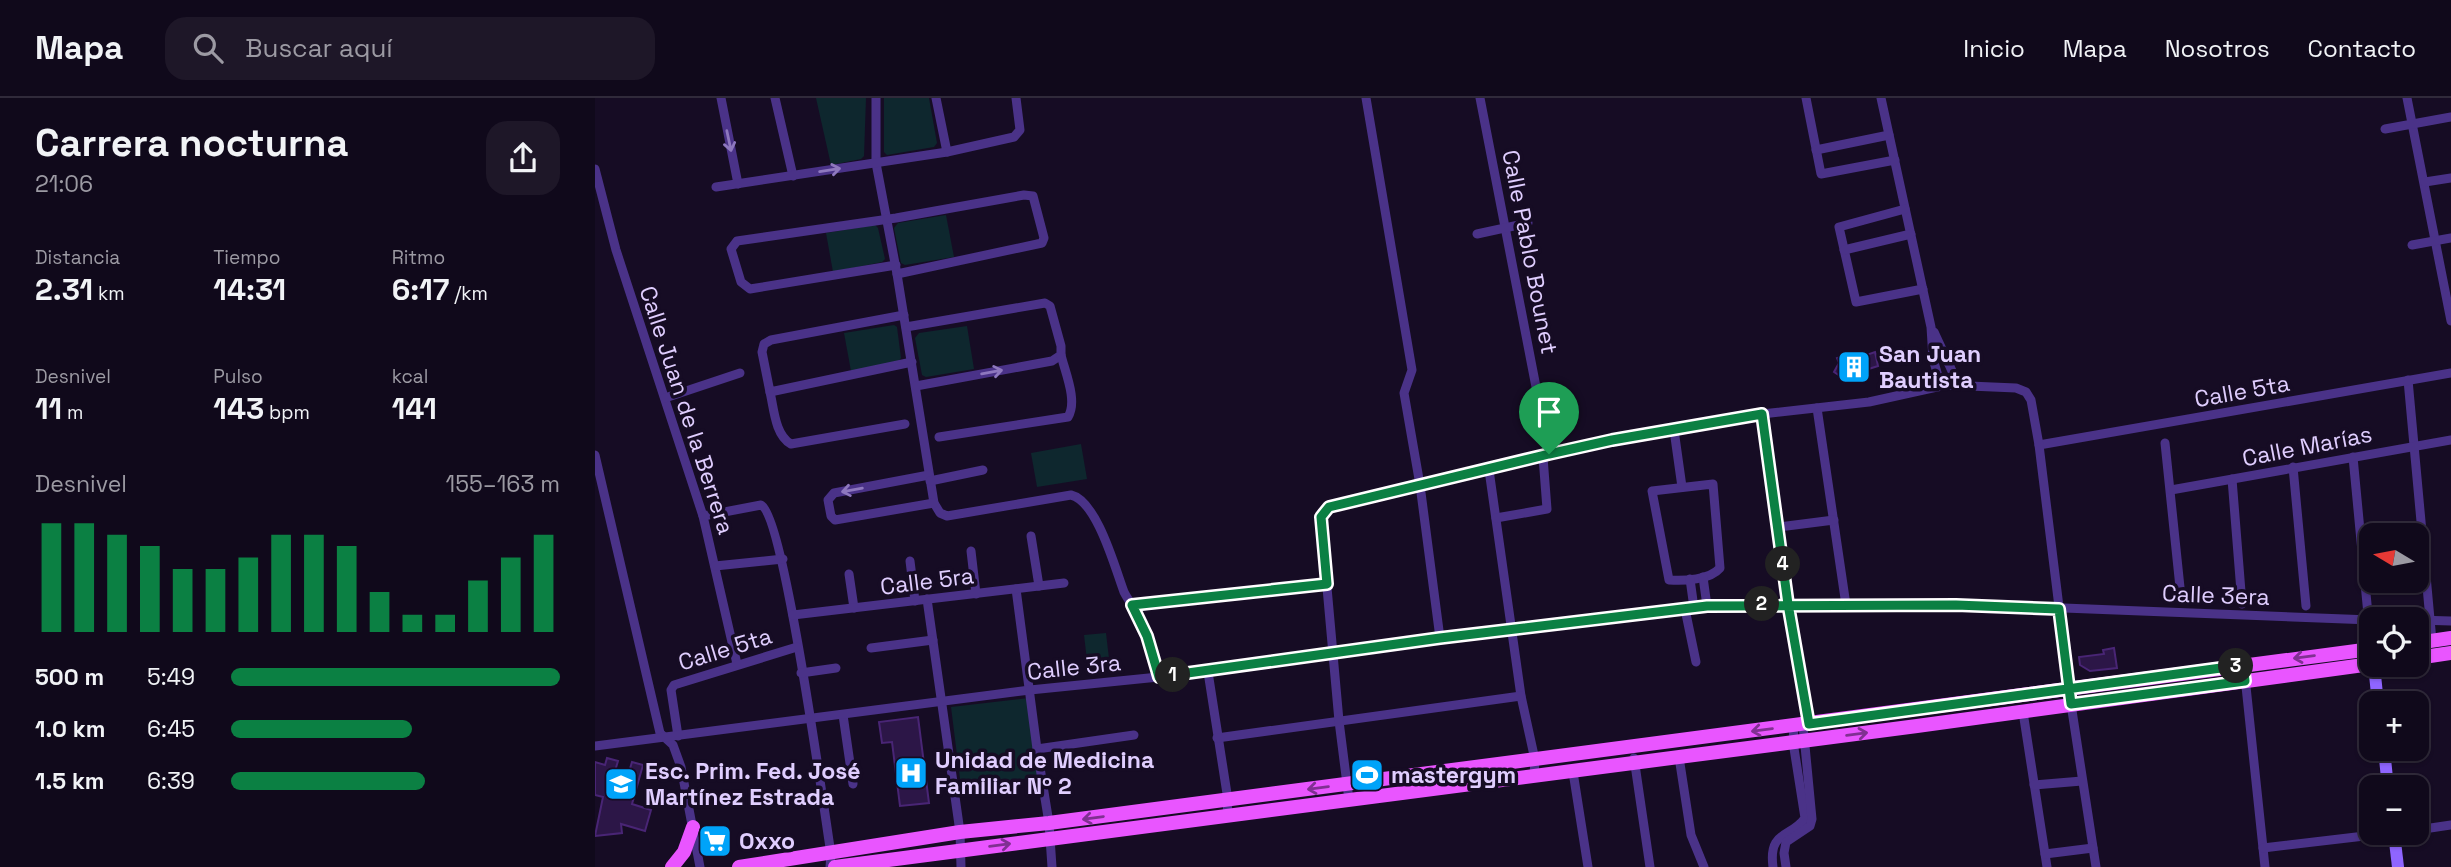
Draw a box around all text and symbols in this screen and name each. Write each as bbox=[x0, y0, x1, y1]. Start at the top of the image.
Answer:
search box bbox=[165, 17, 655, 80]
text: Mapa bbox=[35, 27, 123, 69]
icon: search bbox=[189, 29, 227, 67]
text: Buscar aquí bbox=[245, 31, 393, 65]
text: Inicio bbox=[1963, 33, 2025, 64]
text: Mapa bbox=[2063, 33, 2127, 64]
text: Nosotros bbox=[2165, 33, 2270, 64]
text: Contacto bbox=[2308, 33, 2416, 64]
text: Carrera nocturna bbox=[35, 119, 348, 167]
button: share bbox=[486, 121, 560, 195]
one-way arrow bbox=[723, 129, 737, 152]
street label: Calle Pablo Bounet bbox=[1495, 147, 1565, 357]
one-way arrow bbox=[818, 163, 841, 176]
text: 21:06 bbox=[35, 169, 93, 199]
text: Distancia bbox=[35, 245, 120, 270]
text: Tiempo bbox=[213, 245, 281, 270]
text: Ritmo bbox=[392, 245, 445, 270]
text: 2.31 bbox=[35, 270, 93, 309]
text: 14:31 bbox=[213, 270, 286, 309]
text: 6:17 bbox=[392, 270, 449, 309]
text: km bbox=[93, 281, 124, 306]
text: /km bbox=[449, 281, 488, 306]
street label: Calle Juan de la Berrera bbox=[633, 282, 741, 538]
place label: San Juan Bautista bbox=[1879, 339, 1981, 395]
building icon: San Juan Bautista bbox=[1835, 348, 1873, 386]
text: Desnivel bbox=[35, 364, 111, 389]
text: Pulso bbox=[213, 364, 263, 389]
text: kcal bbox=[392, 364, 428, 389]
one-way arrow bbox=[980, 365, 1003, 378]
street label: Calle 5ta bbox=[2192, 368, 2292, 414]
pin bbox=[1519, 382, 1579, 454]
text: 11 bbox=[35, 389, 62, 428]
text: 143 bbox=[213, 389, 264, 428]
text: 141 bbox=[392, 389, 437, 428]
icon: arrive bbox=[1530, 393, 1568, 431]
text: m bbox=[62, 400, 83, 425]
text: bpm bbox=[264, 400, 310, 425]
street label: Calle Marías bbox=[2240, 419, 2374, 473]
text: Desnivel bbox=[35, 469, 127, 499]
text: 155–163 m bbox=[446, 469, 560, 499]
one-way arrow bbox=[842, 484, 864, 497]
north arrow bbox=[2359, 523, 2429, 593]
map controls bbox=[2359, 523, 2429, 845]
pin: 4 bbox=[1765, 546, 1801, 582]
text: 4 bbox=[1776, 551, 1789, 576]
street label: Calle 5ra bbox=[878, 560, 976, 602]
street label: Calle 3era bbox=[2162, 578, 2270, 612]
pin: 2 bbox=[1745, 587, 1779, 622]
text: 2 bbox=[1756, 591, 1767, 616]
button: locate bbox=[2359, 607, 2429, 677]
street label: Calle 5ta bbox=[675, 621, 775, 677]
street label: Calle 3ra bbox=[1026, 647, 1122, 687]
pin: 3 bbox=[2219, 648, 2253, 684]
one-way arrow bbox=[2293, 651, 2315, 664]
text: 3 bbox=[2230, 653, 2241, 678]
pin: 1 bbox=[1155, 658, 1191, 692]
text: 500 m bbox=[35, 662, 104, 692]
text: 5:49 bbox=[147, 662, 195, 692]
text: 1 bbox=[1168, 662, 1177, 687]
button: + bbox=[2359, 691, 2429, 761]
text: 1.0 km bbox=[35, 714, 105, 744]
text: 6:45 bbox=[147, 714, 195, 744]
one-way arrow bbox=[1752, 724, 1774, 737]
one-way arrow bbox=[1845, 727, 1868, 740]
place label: Unidad de Medicina Familiar Nº 2 bbox=[935, 745, 1154, 801]
hospital icon: Unidad de Medicina Familiar Nº 2 bbox=[892, 754, 930, 792]
place label: Esc. Prim. Fed. José Martínez Estrada bbox=[645, 756, 861, 812]
sports icon: mastergym bbox=[1348, 756, 1386, 794]
place label: mastergym bbox=[1391, 760, 1516, 790]
school or university icon: Esc. Prim. Fed. José Martínez Estrada bbox=[602, 765, 640, 803]
text: 1.5 km bbox=[35, 766, 105, 796]
text: 6:39 bbox=[147, 766, 195, 796]
button: − bbox=[2359, 775, 2429, 845]
one-way arrow bbox=[1307, 782, 1330, 795]
one-way arrow bbox=[1082, 811, 1104, 824]
supermarket icon: Oxxo bbox=[696, 822, 734, 860]
place label: Oxxo bbox=[739, 826, 795, 856]
one-way arrow bbox=[988, 839, 1011, 852]

